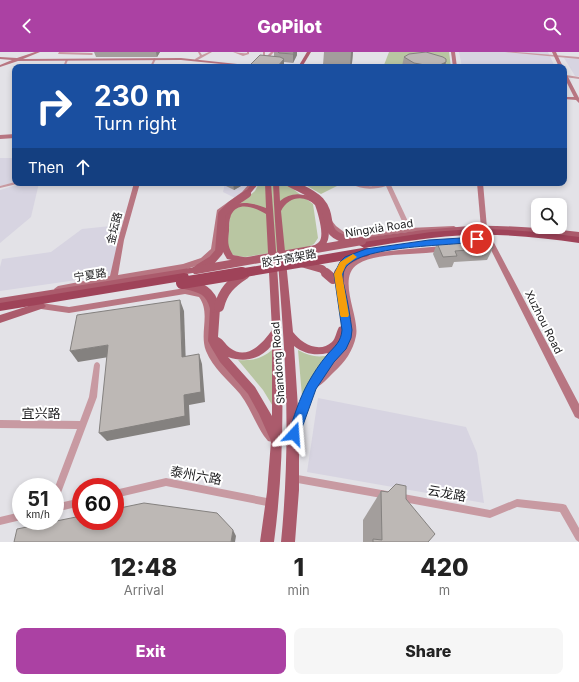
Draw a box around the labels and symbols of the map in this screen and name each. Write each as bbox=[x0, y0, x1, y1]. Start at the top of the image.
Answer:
street label: 金坛路 bbox=[103, 210, 125, 246]
street label: Níngxià Road bbox=[344, 216, 414, 240]
pin bbox=[460, 222, 494, 256]
street label: 胶宁高架路 bbox=[261, 246, 317, 270]
street label: 宁夏路 bbox=[73, 266, 107, 284]
street label: Xuzhou Road bbox=[522, 288, 566, 356]
street label: Shandong Road bbox=[268, 321, 288, 405]
street label: 宜兴路 bbox=[21, 405, 61, 421]
position arrow bbox=[273, 413, 315, 455]
street label: 泰州六路 bbox=[169, 463, 223, 487]
speed limit sign: 60 bbox=[72, 478, 124, 530]
street label: 云龙路 bbox=[426, 482, 468, 504]

